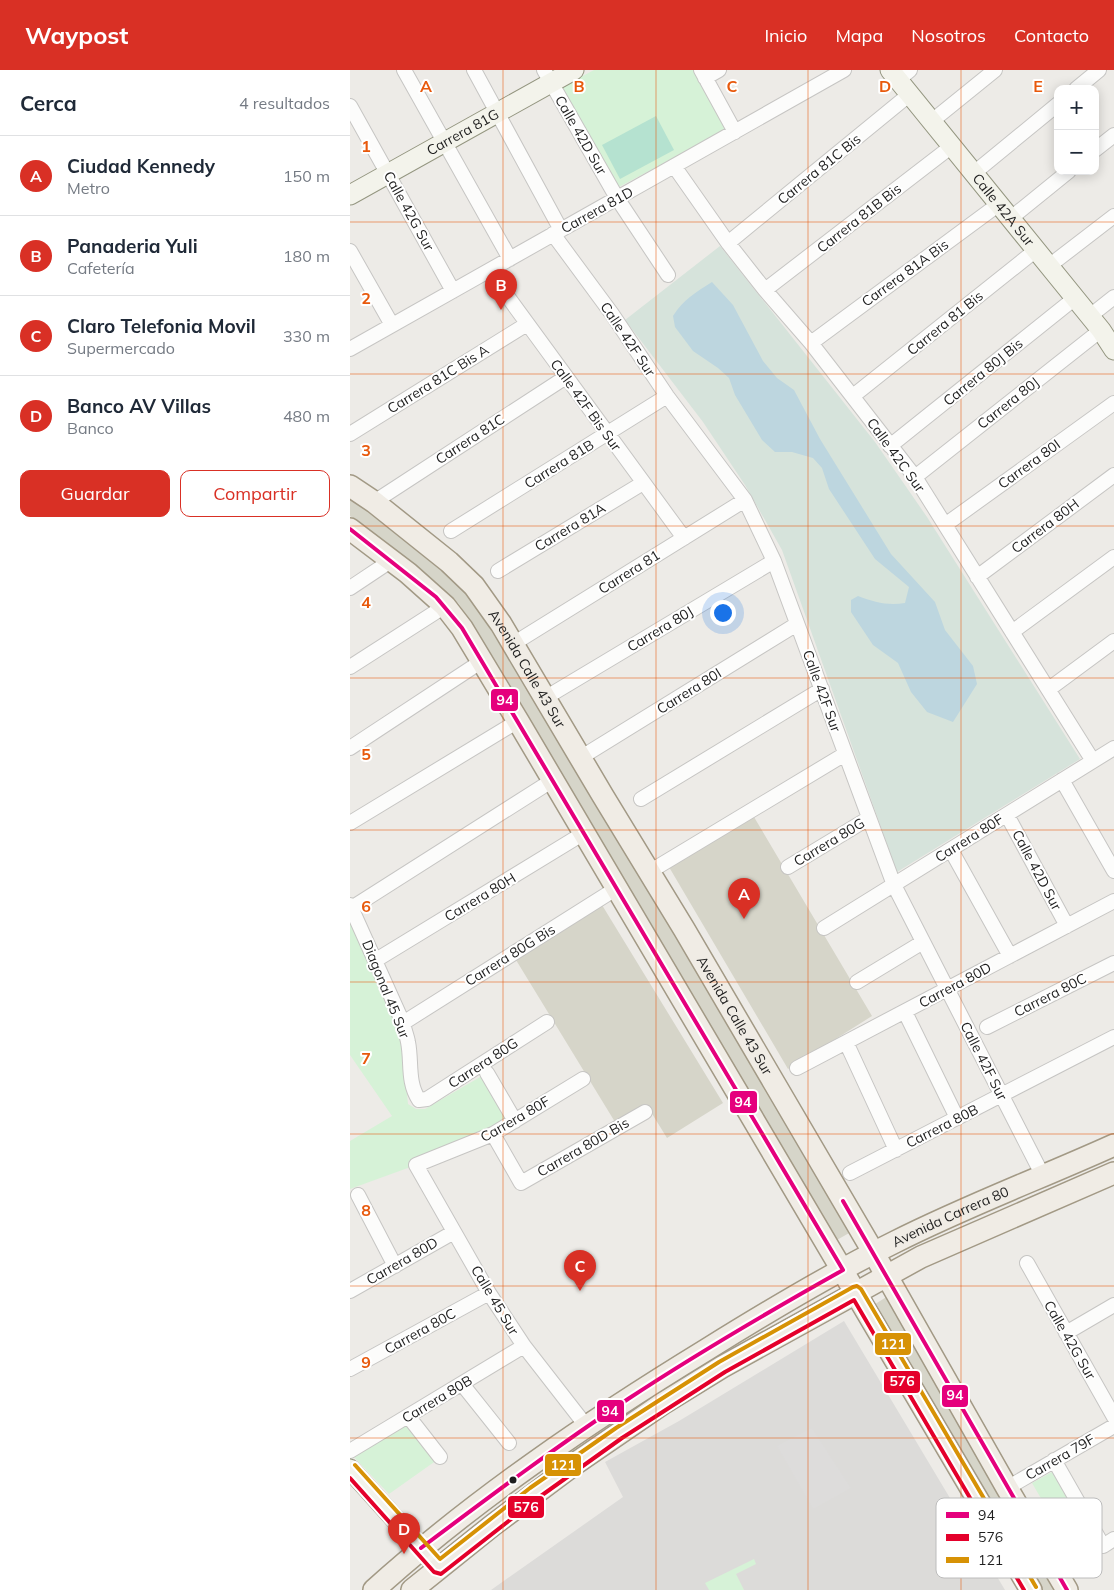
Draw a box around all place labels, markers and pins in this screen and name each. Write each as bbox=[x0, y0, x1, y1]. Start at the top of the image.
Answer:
pin: B bbox=[485, 269, 517, 310]
pin: A bbox=[728, 878, 760, 919]
pin: C bbox=[564, 1250, 596, 1291]
unlabelled marker bbox=[508, 1475, 518, 1485]
pin: D bbox=[388, 1513, 420, 1554]

